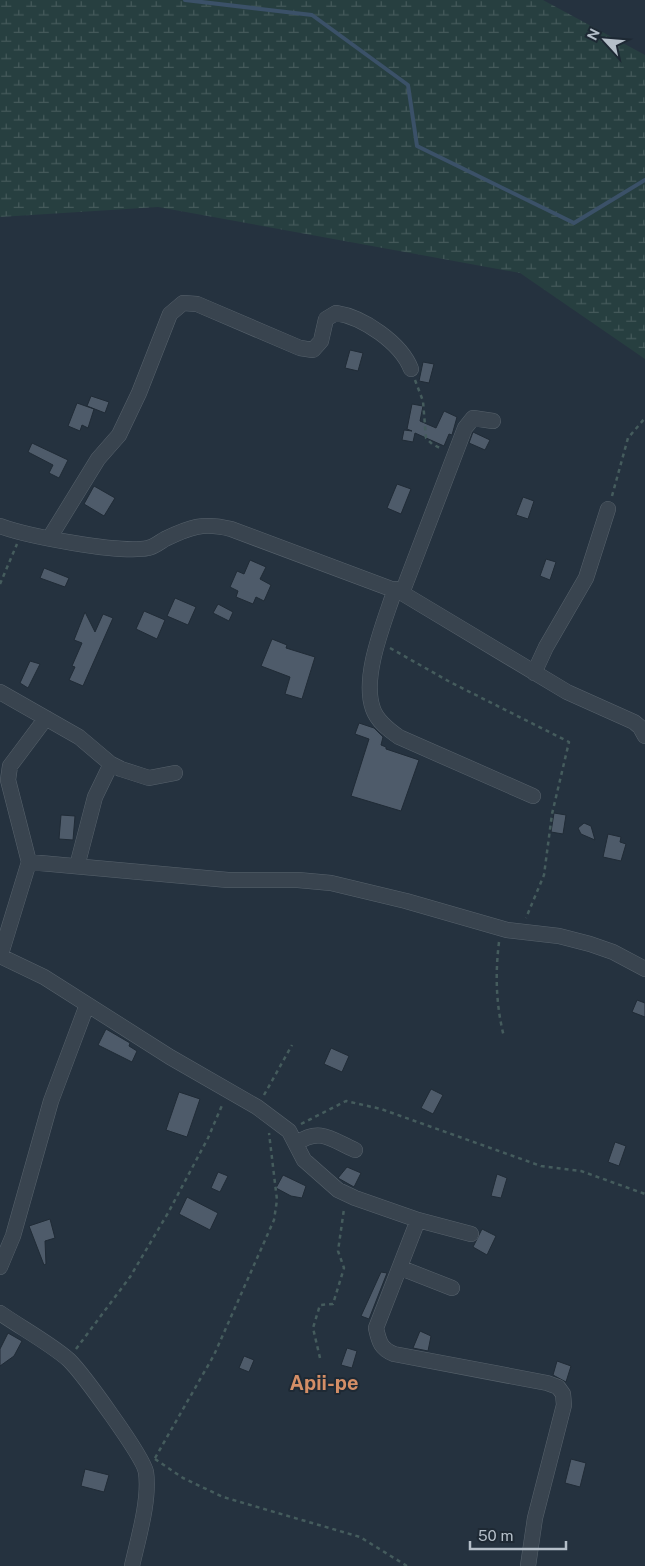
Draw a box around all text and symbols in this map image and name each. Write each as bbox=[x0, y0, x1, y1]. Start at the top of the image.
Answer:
north arrow bbox=[580, 15, 630, 65]
text: N bbox=[584, 26, 603, 43]
district label: Apii-pe bbox=[290, 1371, 358, 1395]
scale bar bbox=[470, 1518, 566, 1550]
text: 50 m bbox=[478, 1527, 513, 1544]

